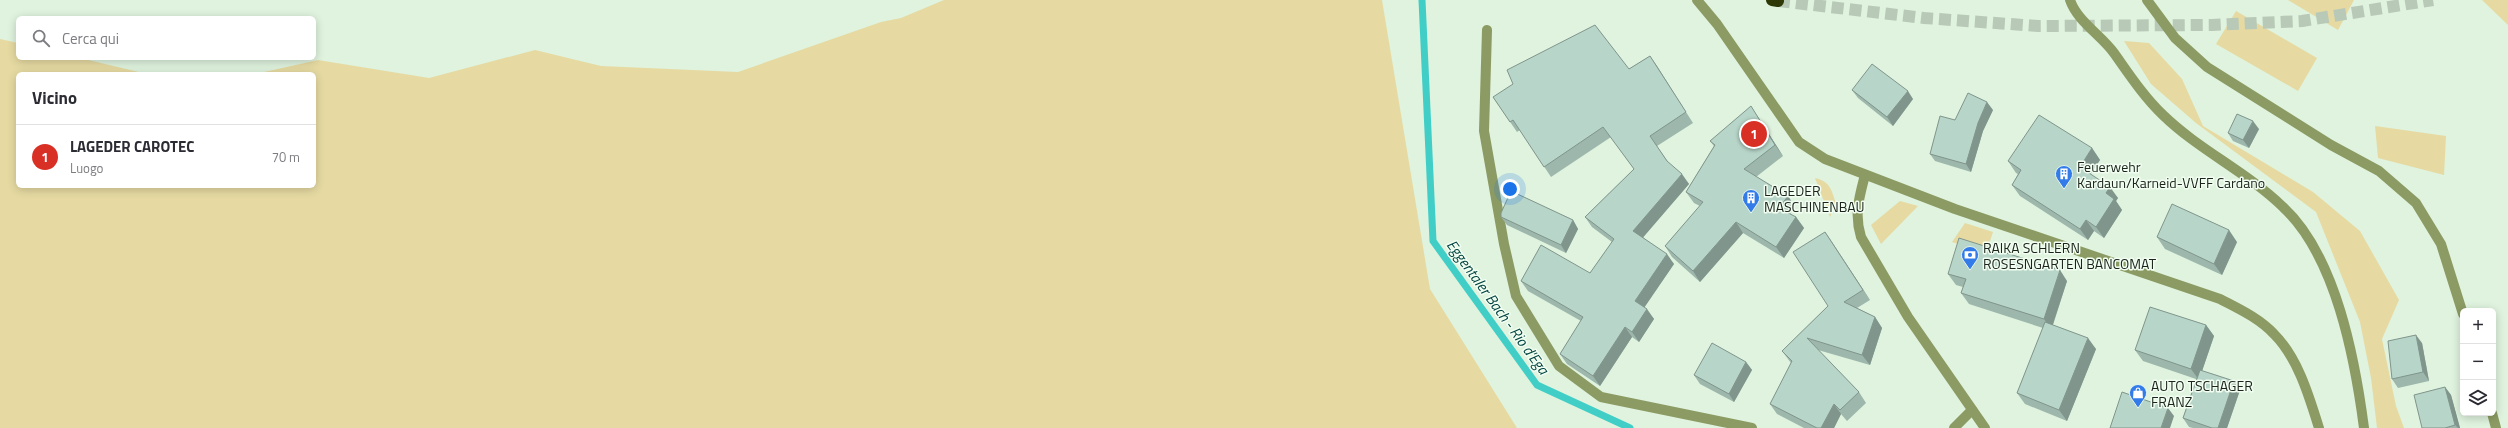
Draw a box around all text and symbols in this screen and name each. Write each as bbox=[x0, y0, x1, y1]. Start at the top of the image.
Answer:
search box bbox=[16, 16, 316, 60]
icon: search bbox=[30, 27, 52, 49]
text: Cerca qui bbox=[62, 27, 119, 50]
text: Vicino bbox=[32, 85, 77, 111]
pin: 1 bbox=[1741, 119, 1767, 149]
text: LAGEDER CAROTEC bbox=[70, 135, 194, 158]
text: 1 bbox=[41, 147, 49, 167]
text: 70 m bbox=[272, 147, 300, 167]
place label: Feuerwehr Kardaun/Karneid-VVFF Cardano bbox=[2077, 156, 2265, 193]
text: Luogo bbox=[70, 158, 103, 178]
building icon: Feuerwehr Kardaun/Karneid-VVFF Cardano bbox=[2054, 164, 2074, 189]
your location bbox=[1500, 179, 1520, 199]
place label: LAGEDER MASCHINENBAU bbox=[1764, 180, 1865, 217]
building icon: LAGEDER MASCHINENBAU bbox=[1741, 188, 1761, 213]
water label: Eggentaler Bach - Rio d'Ega bbox=[1441, 235, 1556, 380]
place label: RAIKA SCHLERN ROSESNGARTEN BANCOMAT bbox=[1983, 237, 2157, 274]
bank icon: RAIKA SCHLERN ROSESNGARTEN BANCOMAT bbox=[1960, 245, 1980, 270]
map controls bbox=[2460, 308, 2496, 416]
button: + bbox=[2460, 308, 2496, 344]
button: − bbox=[2460, 344, 2496, 380]
place label: AUTO TSCHAGER FRANZ bbox=[2151, 375, 2253, 412]
button: layers bbox=[2460, 380, 2496, 416]
shop icon: AUTO TSCHAGER FRANZ bbox=[2128, 383, 2148, 408]

